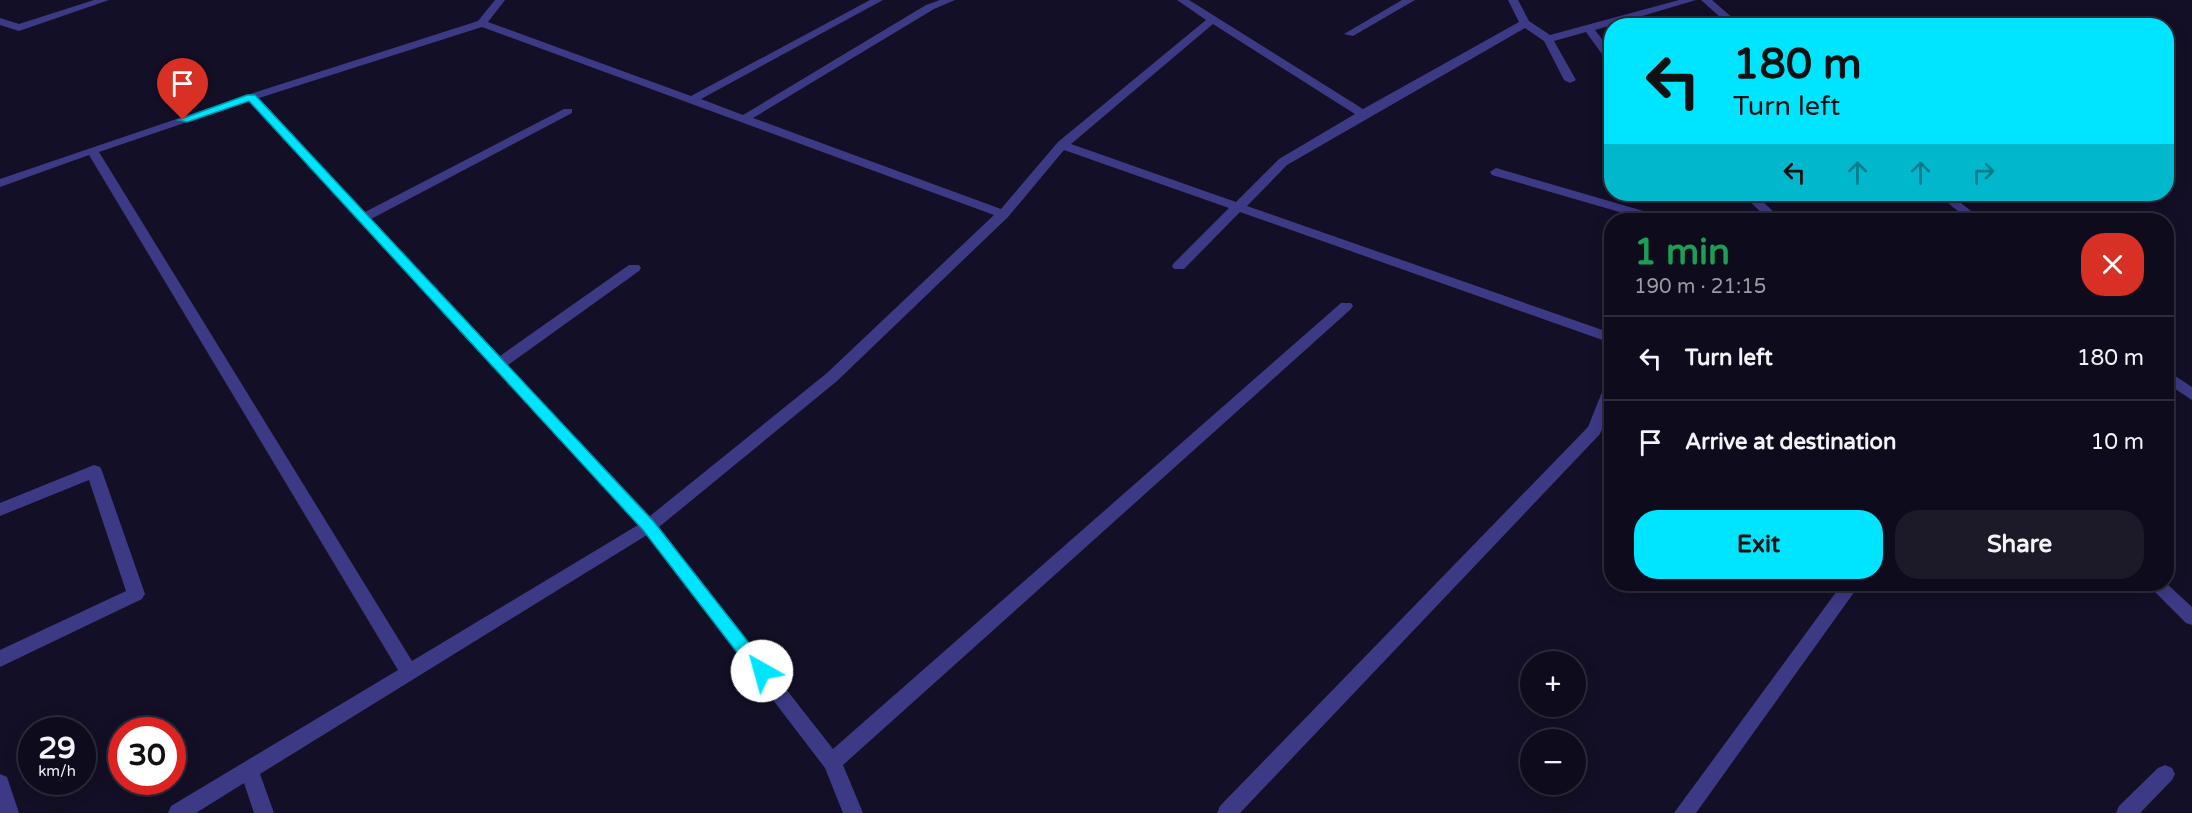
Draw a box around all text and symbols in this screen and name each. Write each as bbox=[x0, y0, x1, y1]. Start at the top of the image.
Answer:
text: 180 m bbox=[1733, 39, 1862, 90]
icon: left bbox=[1634, 42, 1712, 120]
pin bbox=[157, 58, 208, 120]
icon: arrive bbox=[166, 67, 199, 100]
text: Turn left bbox=[1733, 90, 1840, 123]
icon: left bbox=[1778, 156, 1811, 189]
icon: ahead bbox=[1841, 156, 1874, 189]
icon: ahead bbox=[1904, 156, 1937, 189]
icon: right bbox=[1967, 156, 2000, 189]
text: 1 min bbox=[1634, 231, 1730, 274]
button: close bbox=[2081, 233, 2144, 296]
text: 190 m · 21:15 bbox=[1634, 275, 1766, 299]
icon: left bbox=[1634, 342, 1667, 375]
text: Turn left bbox=[1685, 345, 1773, 371]
text: 180 m bbox=[2077, 345, 2144, 371]
icon: arrive bbox=[1634, 426, 1667, 459]
text: Arrive at destination bbox=[1685, 429, 1896, 455]
text: 10 m bbox=[2090, 429, 2144, 455]
button: Exit bbox=[1634, 510, 1883, 579]
button: Share bbox=[1895, 510, 2144, 579]
position arrow bbox=[730, 639, 794, 703]
map controls bbox=[1520, 651, 1586, 795]
button: + bbox=[1520, 651, 1586, 717]
speed limit sign: 30 bbox=[108, 717, 186, 795]
button: − bbox=[1520, 729, 1586, 795]
text: 29 bbox=[38, 730, 76, 767]
text: km/h bbox=[38, 762, 76, 780]

